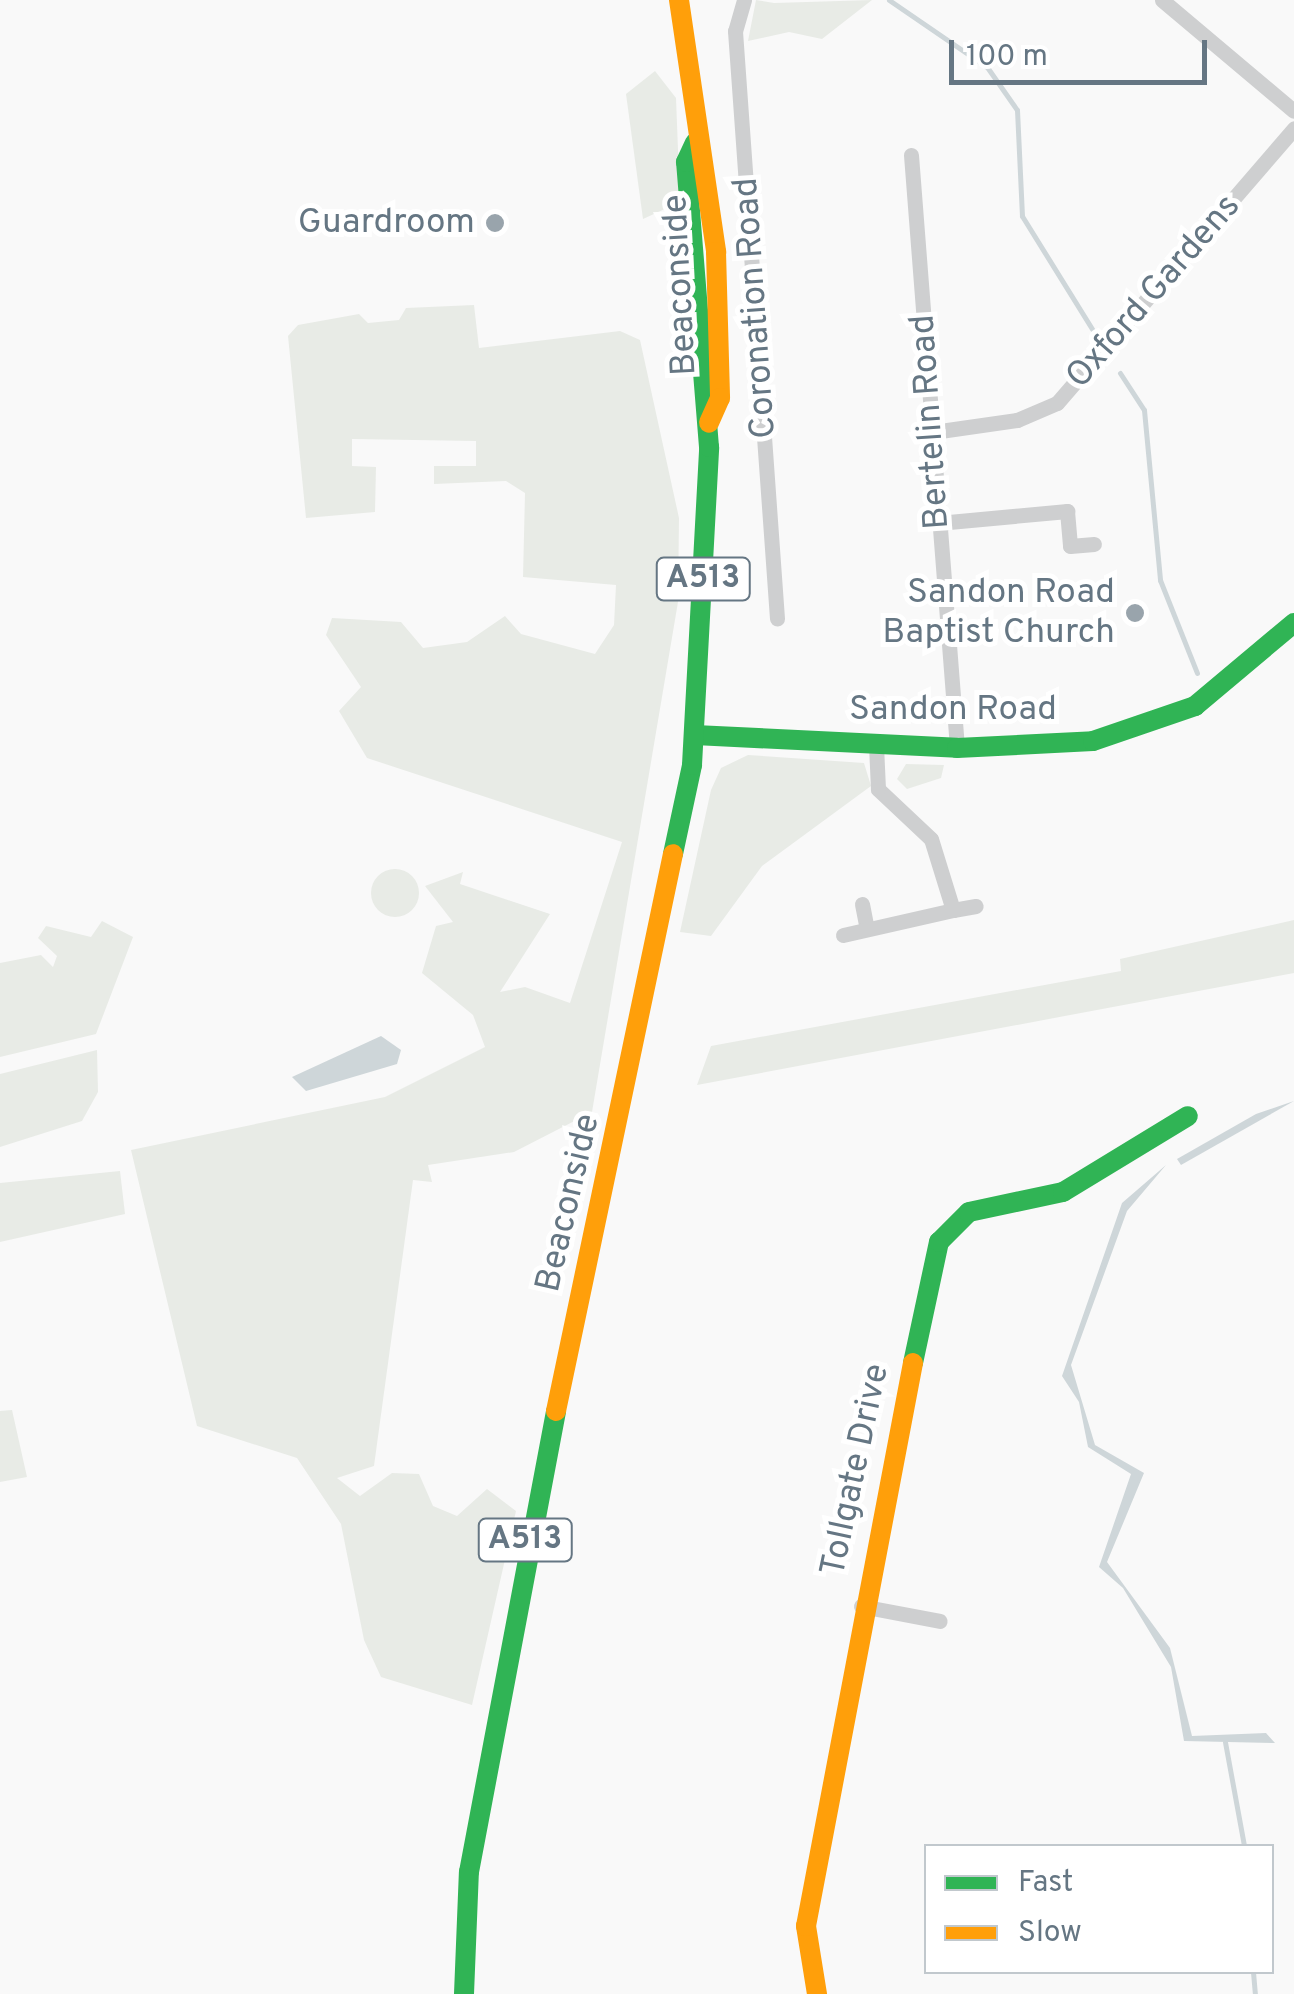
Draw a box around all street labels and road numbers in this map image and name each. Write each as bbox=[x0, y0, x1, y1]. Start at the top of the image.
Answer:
street label: Coronation Road bbox=[726, 176, 786, 440]
street label: Oxford Gardens bbox=[1058, 186, 1250, 398]
street label: Beaconside bbox=[655, 193, 707, 377]
street label: Bertelin Road bbox=[903, 313, 959, 531]
road number: A513 bbox=[656, 552, 750, 606]
street label: Sandon Road bbox=[849, 689, 1057, 731]
street label: Beaconside bbox=[528, 1110, 610, 1296]
street label: Tollgate Drive bbox=[813, 1360, 899, 1580]
road number: A513 bbox=[478, 1513, 572, 1567]

